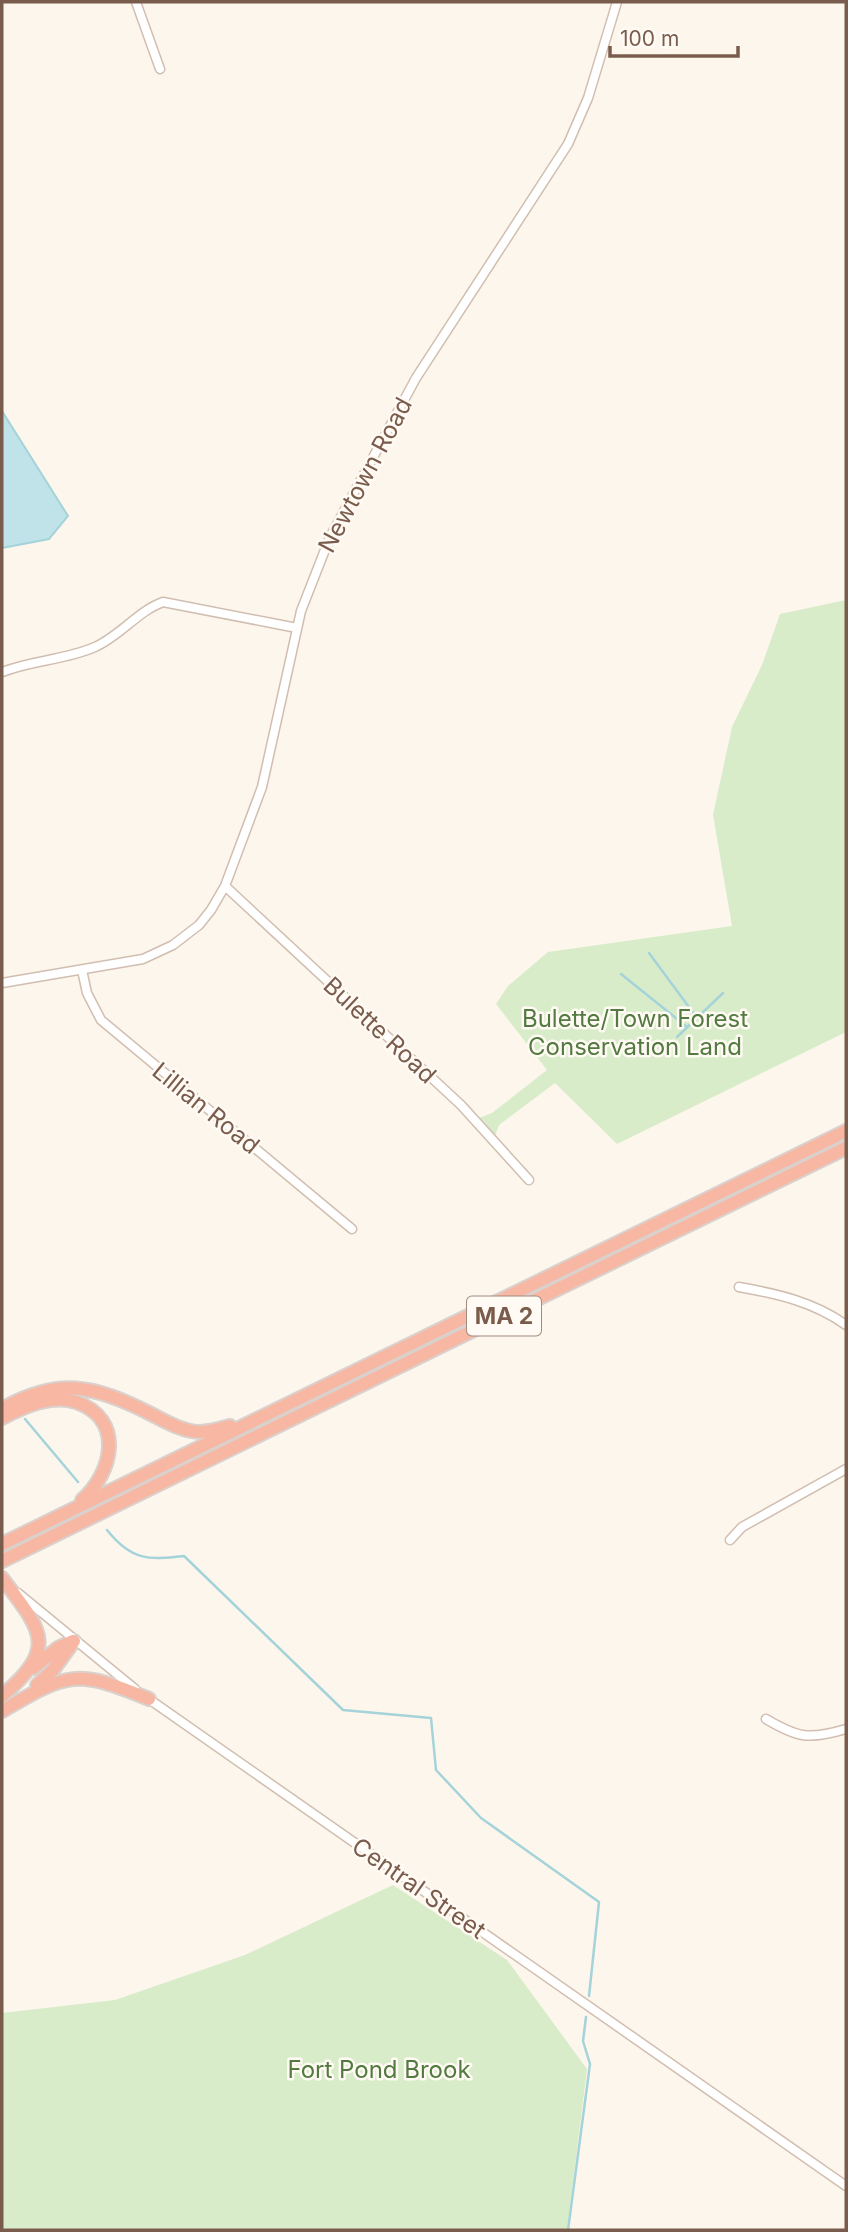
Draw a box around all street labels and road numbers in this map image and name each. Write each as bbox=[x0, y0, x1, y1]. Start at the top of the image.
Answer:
street label: Newtown Road bbox=[312, 393, 418, 557]
street label: Bulette Road bbox=[318, 971, 442, 1089]
street label: Lillian Road bbox=[147, 1056, 265, 1160]
road number: MA 2 bbox=[467, 1296, 541, 1336]
street label: Central Street bbox=[347, 1831, 491, 1945]

